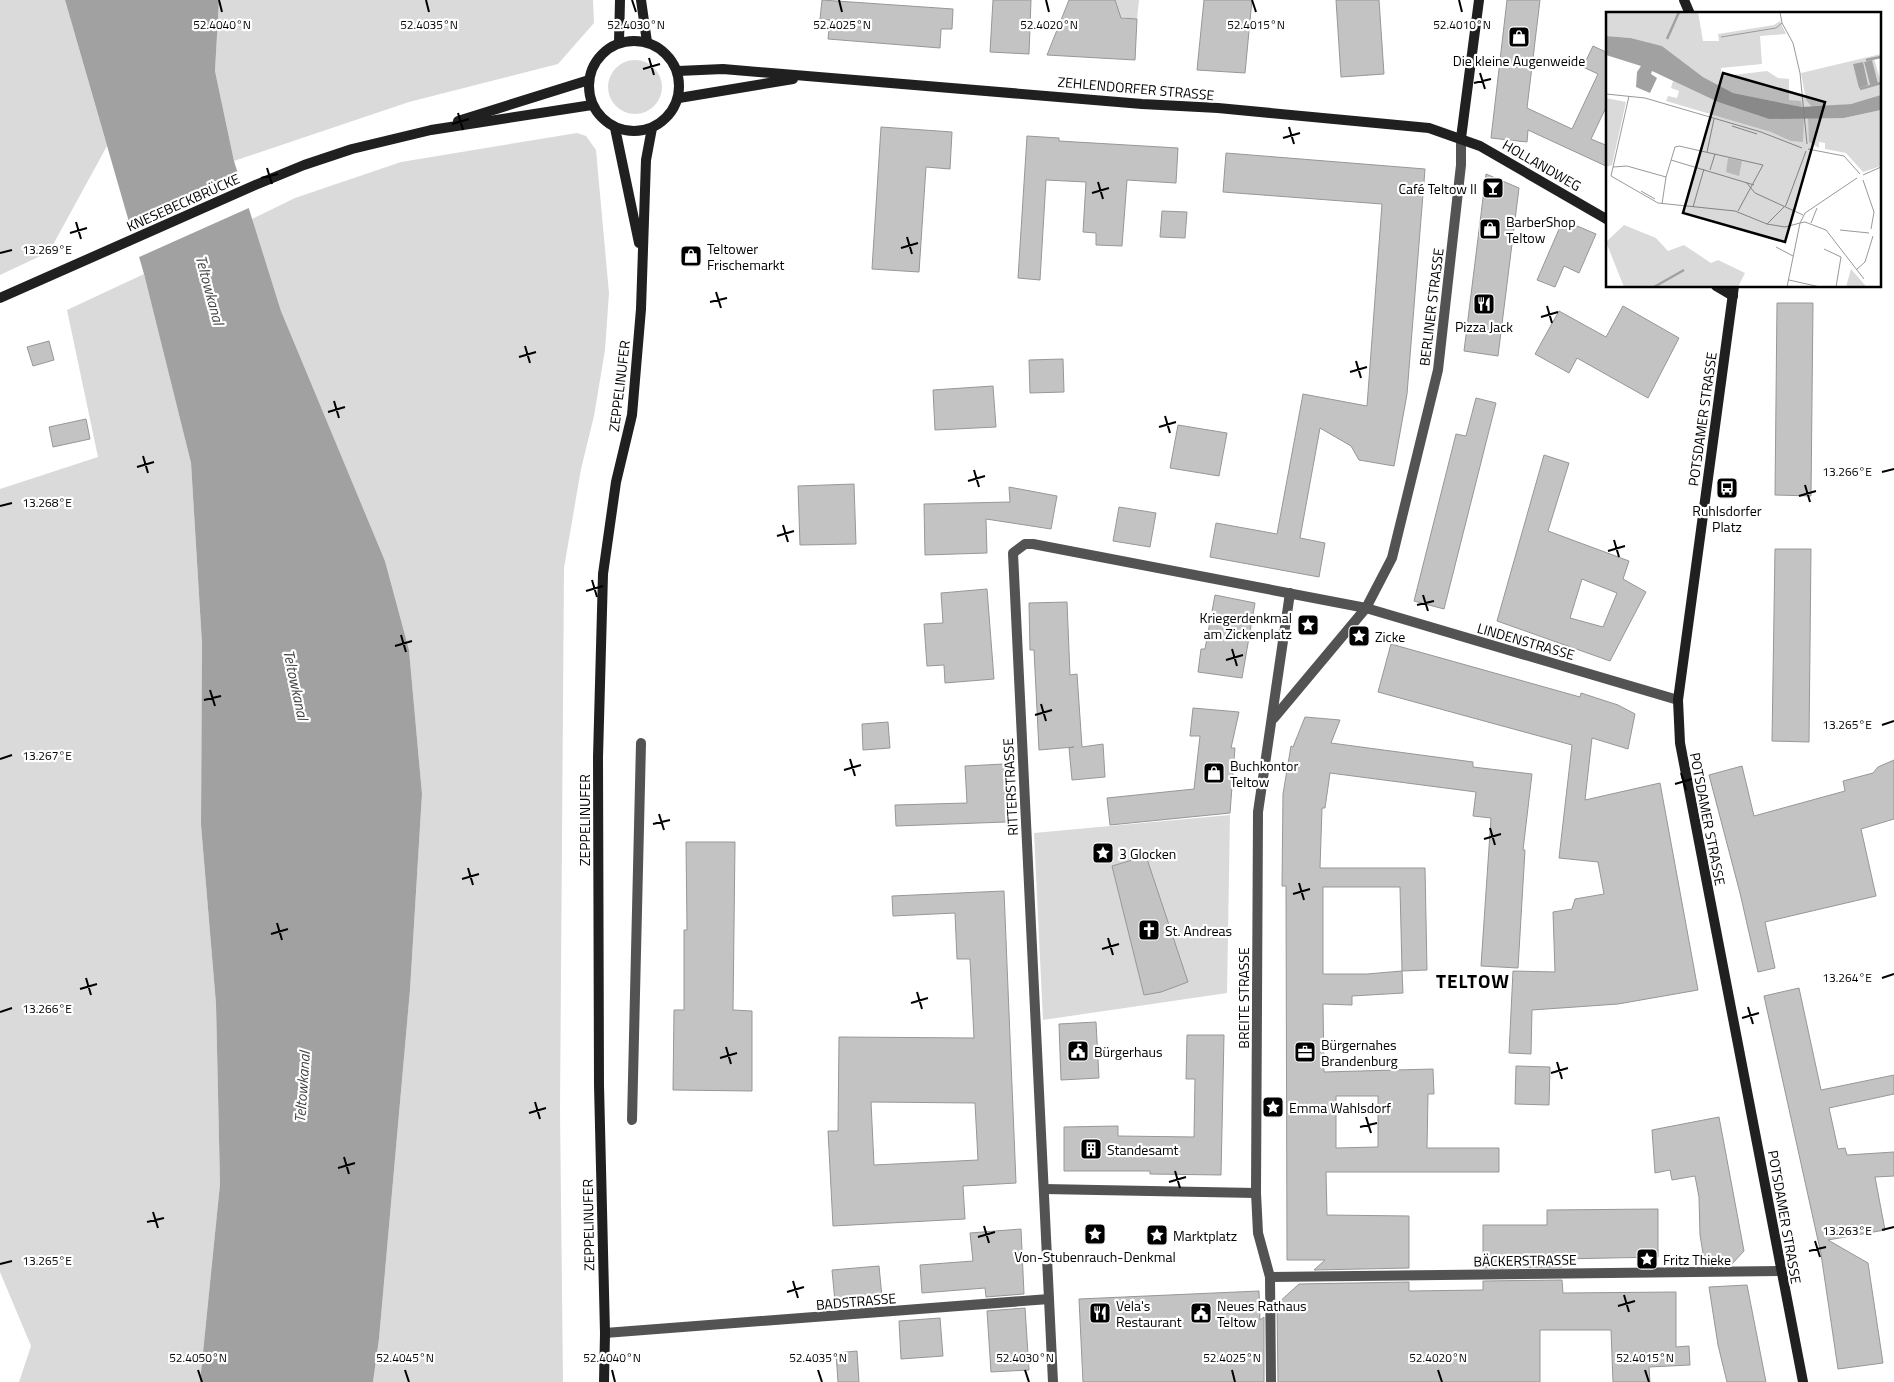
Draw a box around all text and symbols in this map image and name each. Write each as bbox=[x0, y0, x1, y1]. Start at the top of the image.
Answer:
inset map bbox=[1606, 12, 1882, 288]
text: 52.4040°N bbox=[193, 15, 251, 34]
text: 52.4035°N bbox=[400, 15, 458, 34]
text: 52.4030°N bbox=[607, 15, 665, 34]
text: 52.4025°N bbox=[813, 15, 871, 34]
text: 52.4020°N bbox=[1020, 15, 1078, 34]
text: 52.4015°N bbox=[1227, 15, 1285, 34]
text: 52.4010°N bbox=[1433, 15, 1491, 34]
shop icon: Die kleine Augenweide bbox=[1507, 25, 1531, 49]
place label: Die kleine Augenweide bbox=[1453, 50, 1585, 71]
street label: ZEHLENDORFER STRASSE bbox=[1057, 71, 1215, 105]
street label: HOLLANDWEG bbox=[1499, 134, 1585, 196]
street label: KNESEBECKBRÜCKE bbox=[123, 168, 243, 236]
bar icon: Café Teltow II bbox=[1481, 176, 1505, 200]
place label: Café Teltow II bbox=[1398, 178, 1477, 199]
place label: BarberShop Teltow bbox=[1506, 211, 1576, 248]
shop icon: BarberShop Teltow bbox=[1478, 217, 1502, 241]
place label: Teltower Frischemarkt bbox=[707, 238, 784, 275]
text: 13.269°E bbox=[22, 240, 72, 259]
shop icon: Teltower Frischemarkt bbox=[679, 244, 703, 268]
street label: BERLINER STRASSE bbox=[1413, 247, 1449, 367]
water label: Teltowkanal bbox=[190, 253, 231, 329]
restaurant icon: Pizza Jack bbox=[1472, 292, 1496, 316]
place label: Pizza Jack bbox=[1455, 316, 1513, 337]
street label: ZEPPELINUFER bbox=[603, 339, 635, 433]
street label: POTSDAMER STRASSE bbox=[1682, 350, 1722, 487]
text: 13.266°E bbox=[1822, 462, 1872, 481]
bus stop icon: Ruhlsdorfer Platz bbox=[1715, 476, 1739, 500]
text: 13.268°E bbox=[22, 493, 72, 512]
place label: Ruhlsdorfer Platz bbox=[1692, 500, 1762, 537]
place label: Kriegerdenkmal am Zickenplatz bbox=[1200, 607, 1292, 644]
place icon: Kriegerdenkmal am Zickenplatz bbox=[1296, 613, 1320, 637]
street label: LINDENSTRASSE bbox=[1475, 617, 1577, 665]
place icon: Zicke bbox=[1347, 624, 1371, 648]
place label: Zicke bbox=[1375, 626, 1405, 647]
water label: Teltowkanal bbox=[277, 648, 315, 724]
text: 13.265°E bbox=[1822, 715, 1872, 734]
street label: RITTERSTRASSE bbox=[997, 737, 1023, 836]
text: 13.267°E bbox=[22, 746, 72, 765]
street label: POTSDAMER STRASSE bbox=[1685, 751, 1731, 888]
place label: Buchkontor Teltow bbox=[1230, 755, 1298, 792]
shop icon: Buchkontor Teltow bbox=[1202, 761, 1226, 785]
street label: ZEPPELINUFER bbox=[574, 774, 595, 866]
place icon: 3 Glocken bbox=[1091, 841, 1115, 865]
place label: 3 Glocken bbox=[1119, 843, 1176, 864]
church icon: St. Andreas bbox=[1137, 918, 1161, 942]
place label: St. Andreas bbox=[1165, 920, 1232, 941]
street label: BREITE STRASSE bbox=[1233, 947, 1254, 1049]
district label: TELTOW bbox=[1436, 966, 1510, 995]
text: 13.264°E bbox=[1822, 968, 1872, 987]
text: 13.266°E bbox=[22, 999, 72, 1018]
place label: Bürgernahes Brandenburg bbox=[1321, 1034, 1398, 1071]
public building icon: Bürgerhaus bbox=[1066, 1039, 1090, 1063]
office icon: Bürgernahes Brandenburg bbox=[1293, 1040, 1317, 1064]
place label: Bürgerhaus bbox=[1094, 1041, 1162, 1062]
water label: Teltowkanal bbox=[288, 1049, 316, 1123]
place icon: Emma Wahlsdorf bbox=[1261, 1095, 1285, 1119]
place label: Emma Wahlsdorf bbox=[1289, 1097, 1391, 1118]
building icon: Standesamt bbox=[1079, 1137, 1103, 1161]
place label: Standesamt bbox=[1107, 1139, 1179, 1160]
street label: POTSDAMER STRASSE bbox=[1763, 1149, 1807, 1286]
street label: ZEPPELINUFER bbox=[577, 1179, 599, 1271]
text: 13.263°E bbox=[1822, 1221, 1872, 1240]
place icon: Von-Stubenrauch-Denkmal bbox=[1083, 1222, 1107, 1246]
place icon: Marktplatz bbox=[1145, 1223, 1169, 1247]
place label: Marktplatz bbox=[1173, 1225, 1237, 1246]
place label: Von-Stubenrauch-Denkmal bbox=[1014, 1246, 1176, 1267]
place icon: Fritz Thieke bbox=[1635, 1247, 1659, 1271]
street label: BÄCKERSTRASSE bbox=[1473, 1249, 1577, 1271]
place label: Fritz Thieke bbox=[1663, 1249, 1731, 1270]
text: 13.265°E bbox=[22, 1251, 72, 1270]
street label: BADSTRASSE bbox=[815, 1287, 897, 1315]
place label: Vela's Restaurant bbox=[1116, 1295, 1182, 1332]
place label: Neues Rathaus Teltow bbox=[1217, 1295, 1307, 1332]
restaurant icon: Vela's Restaurant bbox=[1088, 1301, 1112, 1325]
public building icon: Neues Rathaus Teltow bbox=[1189, 1301, 1213, 1325]
text: 52.4050°N bbox=[169, 1348, 227, 1367]
text: 52.4045°N bbox=[376, 1348, 434, 1367]
text: 52.4040°N bbox=[583, 1348, 641, 1367]
text: 52.4035°N bbox=[789, 1348, 847, 1367]
text: 52.4030°N bbox=[996, 1348, 1054, 1367]
text: 52.4025°N bbox=[1203, 1348, 1261, 1367]
text: 52.4020°N bbox=[1409, 1348, 1467, 1367]
text: 52.4015°N bbox=[1616, 1348, 1674, 1367]

